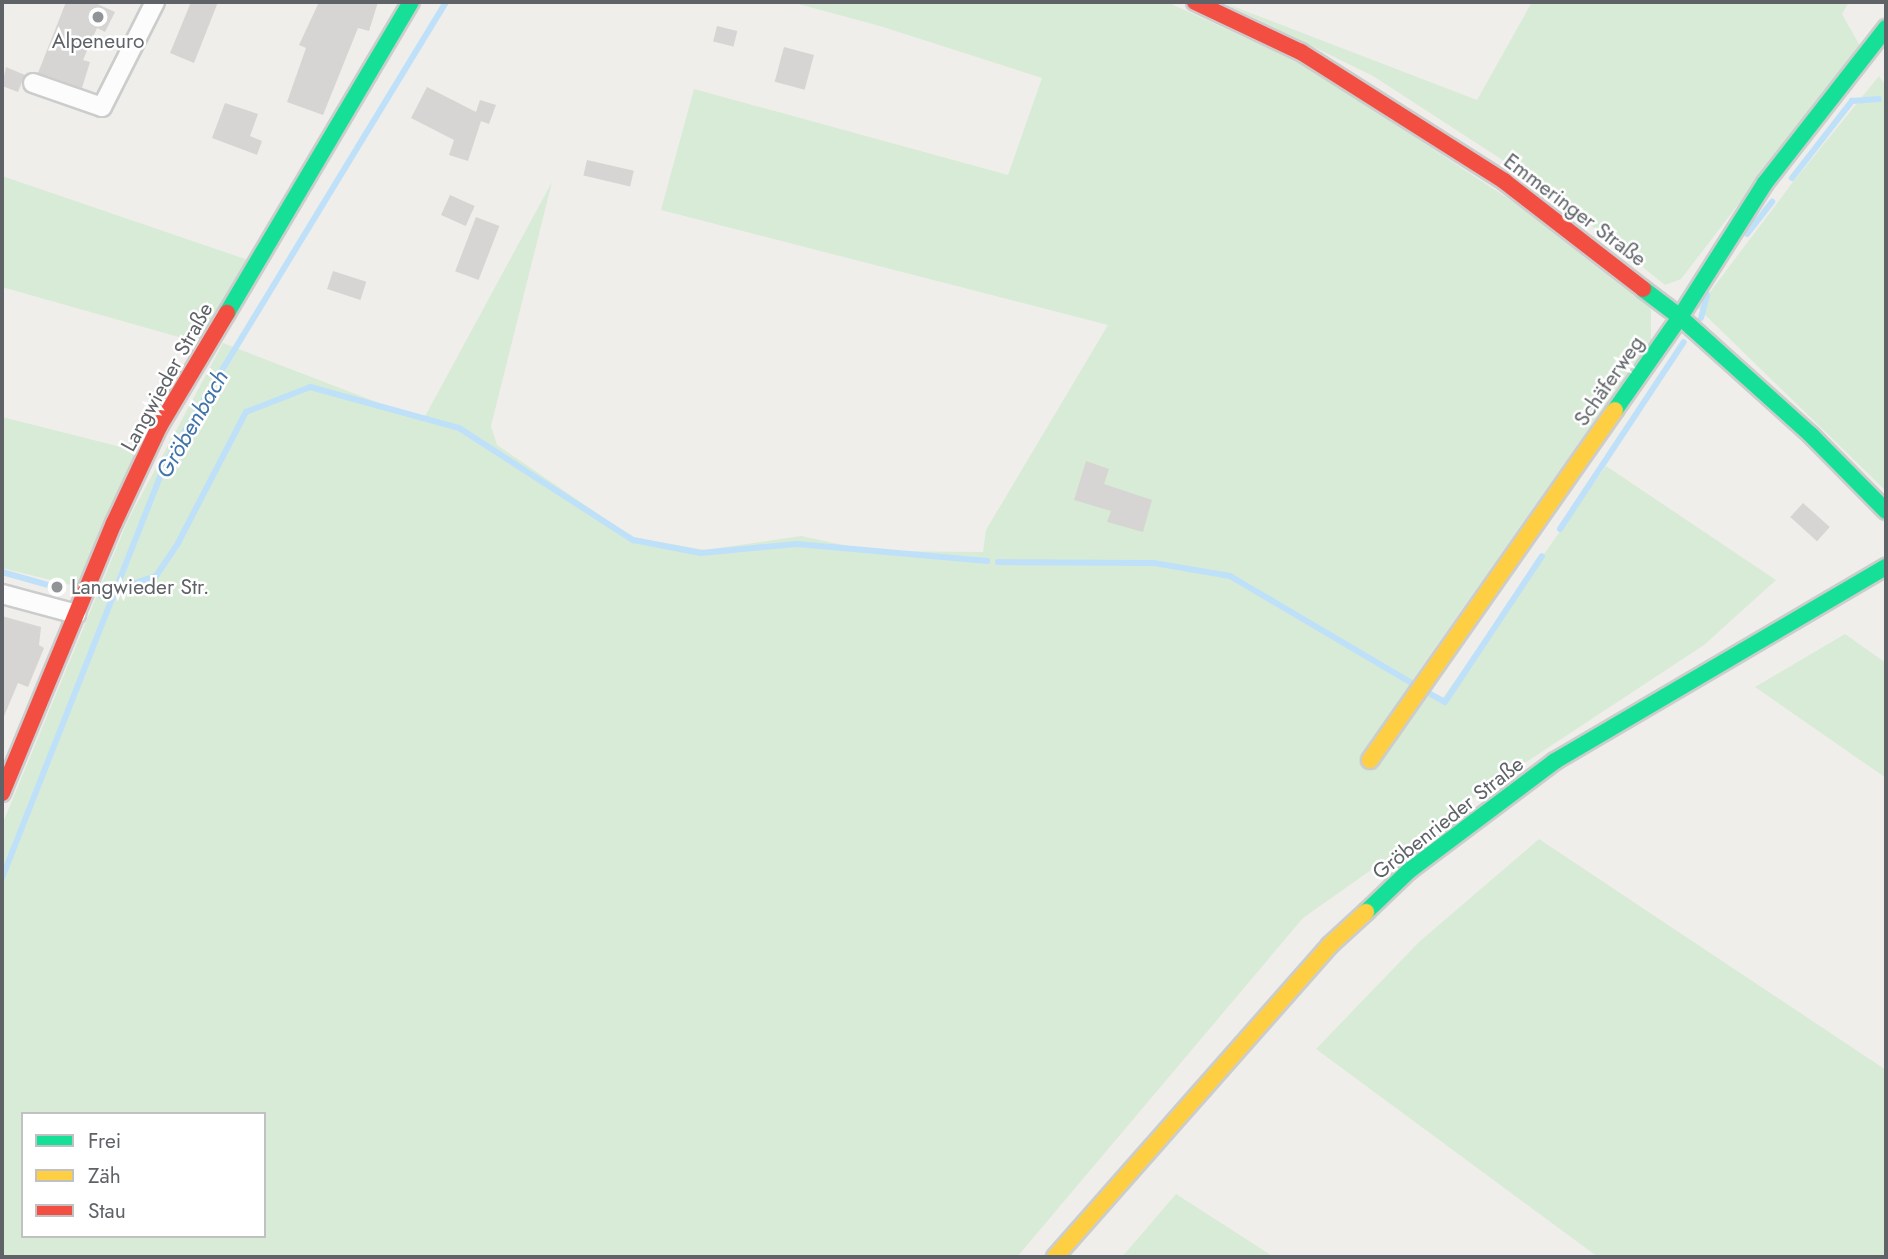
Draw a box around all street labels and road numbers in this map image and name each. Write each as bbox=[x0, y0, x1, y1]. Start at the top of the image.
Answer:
street label: Emmeringer Straße bbox=[1499, 148, 1651, 272]
street label: Langwieder Straße bbox=[116, 298, 218, 456]
street label: Schäferweg bbox=[1569, 331, 1649, 431]
street label: Gröbenrieder Straße bbox=[1367, 751, 1529, 885]

